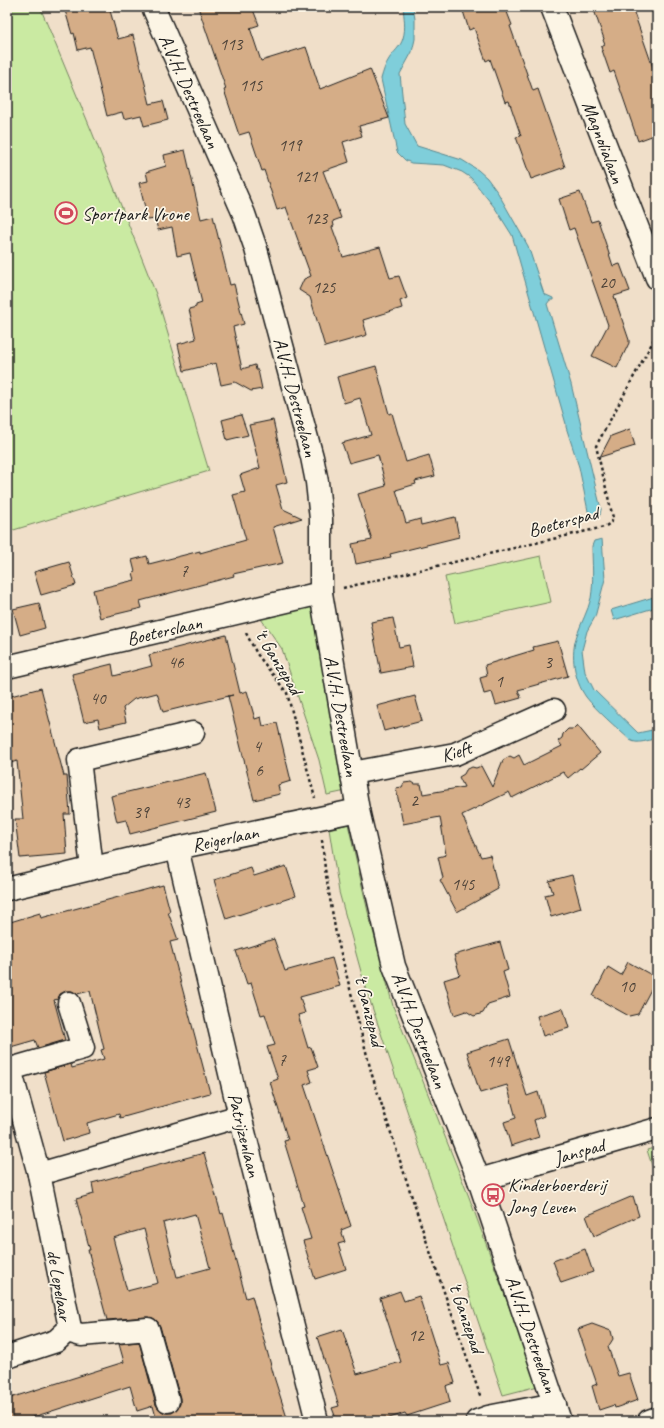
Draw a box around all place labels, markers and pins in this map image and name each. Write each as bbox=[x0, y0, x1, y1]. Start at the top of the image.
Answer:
sports icon: Sportpark Vrone bbox=[53, 200, 79, 226]
place label: Sportpark Vrone bbox=[82, 202, 190, 226]
place label: Kinderboerderij Jong Leven bbox=[507, 1173, 609, 1219]
bus stop icon: Kinderboerderij Jong Leven bbox=[480, 1182, 506, 1208]

